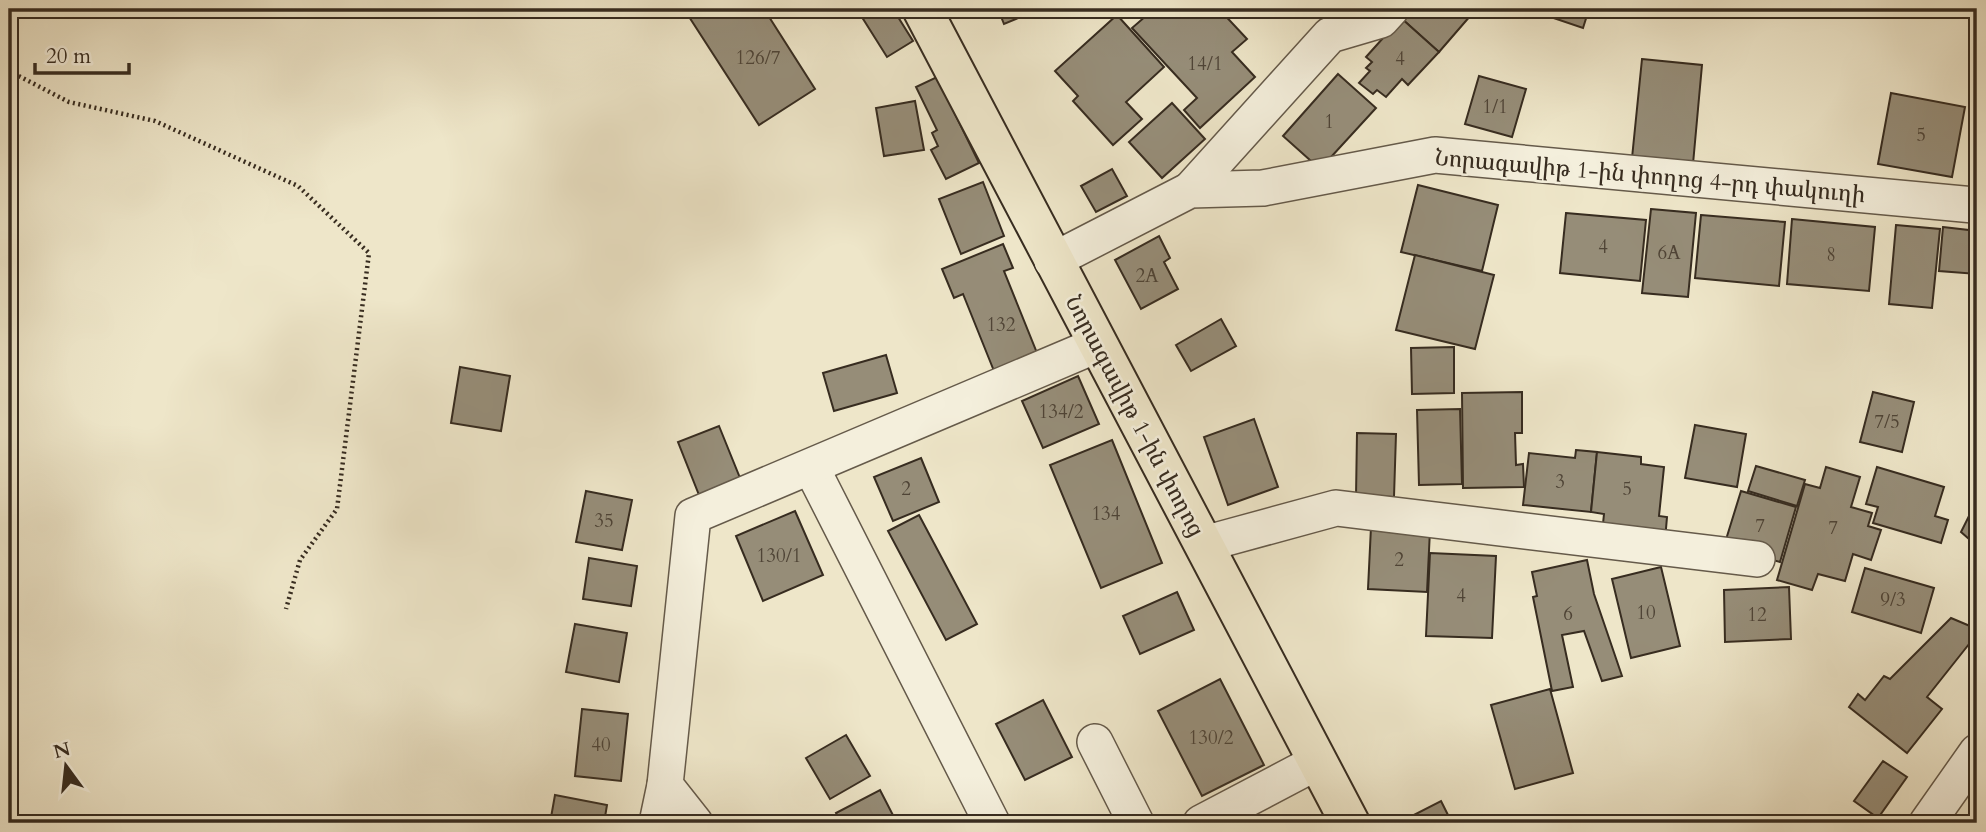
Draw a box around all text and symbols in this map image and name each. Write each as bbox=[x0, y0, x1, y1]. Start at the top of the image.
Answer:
scale bar bbox=[35, 32, 130, 76]
text: 20 m bbox=[46, 42, 91, 71]
house number: 126/7 bbox=[735, 45, 781, 71]
house number: 4 bbox=[1395, 46, 1405, 72]
house number: 14/1 bbox=[1187, 51, 1223, 77]
house number: 1/1 bbox=[1482, 94, 1508, 120]
house number: 1 bbox=[1324, 109, 1334, 135]
house number: 5 bbox=[1916, 122, 1926, 148]
street label: Նորագավիթ 1-ին փողոց 4-րդ փակուղի bbox=[1434, 142, 1866, 210]
house number: 4 bbox=[1598, 234, 1608, 260]
house number: 6A bbox=[1657, 240, 1681, 266]
house number: 8 bbox=[1826, 242, 1836, 268]
house number: 2A bbox=[1135, 263, 1159, 289]
street label: Նորագավիթ 1-ին փողոց bbox=[1058, 290, 1212, 542]
house number: 132 bbox=[986, 312, 1016, 338]
house number: 134/2 bbox=[1038, 399, 1084, 425]
house number: 7/5 bbox=[1874, 409, 1900, 435]
house number: 3 bbox=[1555, 469, 1565, 495]
house number: 2 bbox=[901, 476, 911, 502]
house number: 5 bbox=[1622, 476, 1632, 502]
house number: 134 bbox=[1091, 501, 1121, 527]
house number: 35 bbox=[594, 508, 614, 534]
house number: 7 bbox=[1755, 513, 1765, 539]
house number: 7 bbox=[1828, 515, 1838, 541]
house number: 130/1 bbox=[756, 543, 802, 569]
house number: 2 bbox=[1394, 547, 1404, 573]
house number: 4 bbox=[1456, 583, 1466, 609]
house number: 9/3 bbox=[1880, 587, 1906, 613]
house number: 10 bbox=[1636, 600, 1656, 626]
house number: 6 bbox=[1563, 601, 1573, 627]
house number: 12 bbox=[1747, 602, 1767, 628]
house number: 130/2 bbox=[1188, 725, 1234, 751]
north arrow bbox=[32, 730, 102, 800]
house number: 40 bbox=[591, 732, 611, 758]
text: N bbox=[51, 736, 74, 765]

